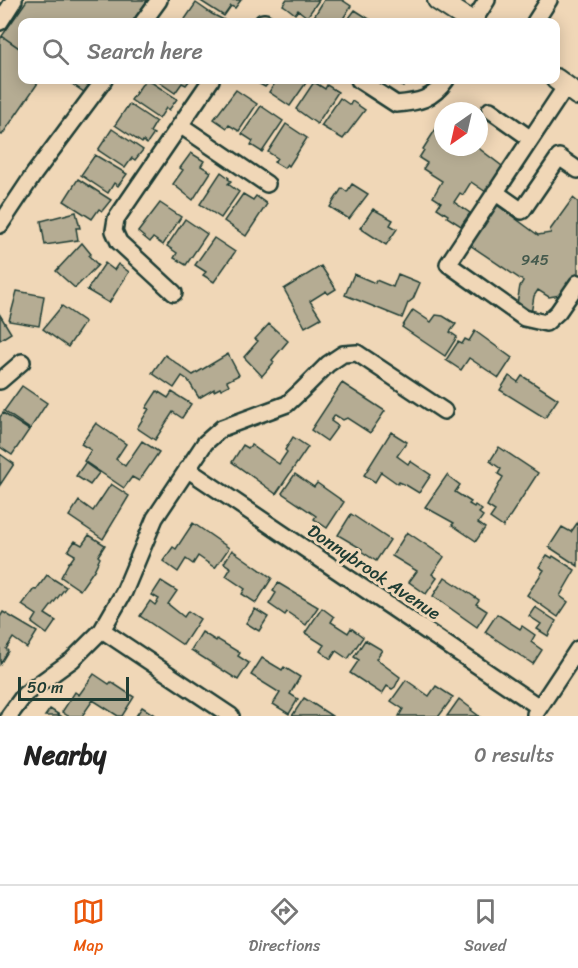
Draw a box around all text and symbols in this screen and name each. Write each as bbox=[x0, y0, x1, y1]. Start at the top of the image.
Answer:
search box bbox=[18, 18, 560, 84]
text: Search here bbox=[87, 32, 203, 71]
icon: search bbox=[39, 35, 72, 68]
north arrow bbox=[434, 102, 488, 156]
house number: 945 bbox=[521, 247, 549, 273]
street label: Donnybrook Avenue bbox=[301, 515, 448, 629]
text: 50 m bbox=[27, 673, 63, 702]
scale bar bbox=[18, 674, 129, 702]
text: Nearby bbox=[24, 732, 106, 778]
text: 0 results bbox=[474, 738, 554, 773]
tab: Map bbox=[72, 895, 105, 960]
tab: Directions bbox=[249, 895, 320, 960]
tab: Saved bbox=[464, 895, 506, 960]

